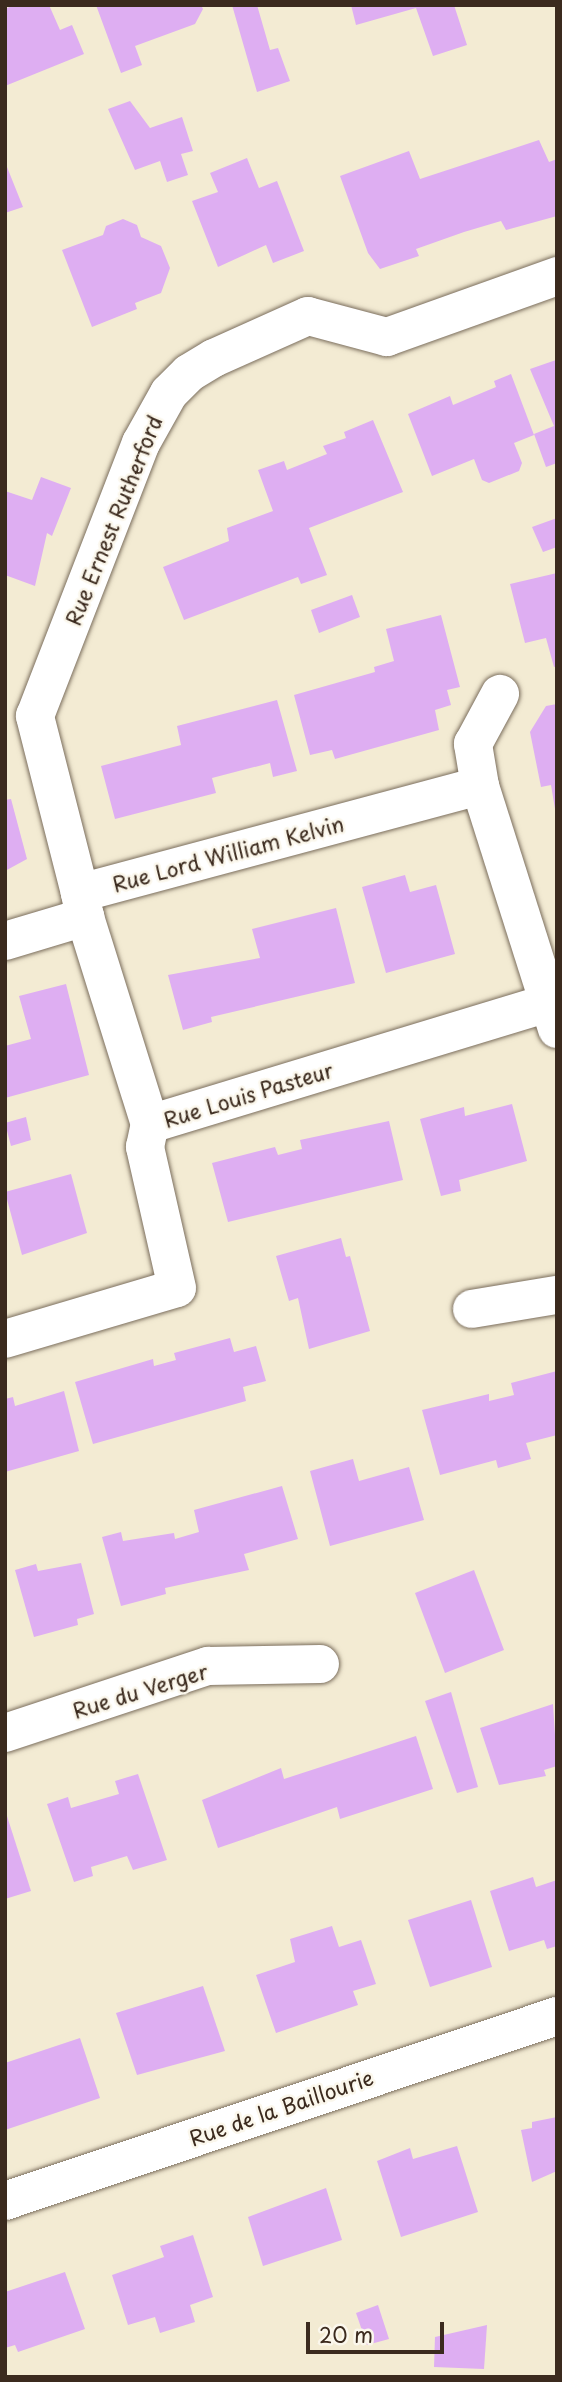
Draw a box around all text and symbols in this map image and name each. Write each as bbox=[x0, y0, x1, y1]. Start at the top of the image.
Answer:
street label: Rue Ernest Rutherford bbox=[59, 410, 167, 630]
street label: Rue Lord William Kelvin bbox=[109, 810, 347, 896]
street label: Rue Louis Pasteur bbox=[159, 1056, 337, 1132]
street label: Rue du Verger bbox=[68, 1657, 212, 1723]
street label: Rue de la Baillourie bbox=[184, 2063, 378, 2151]
scale bar bbox=[310, 2308, 448, 2352]
text: 20 m bbox=[319, 2318, 373, 2350]

